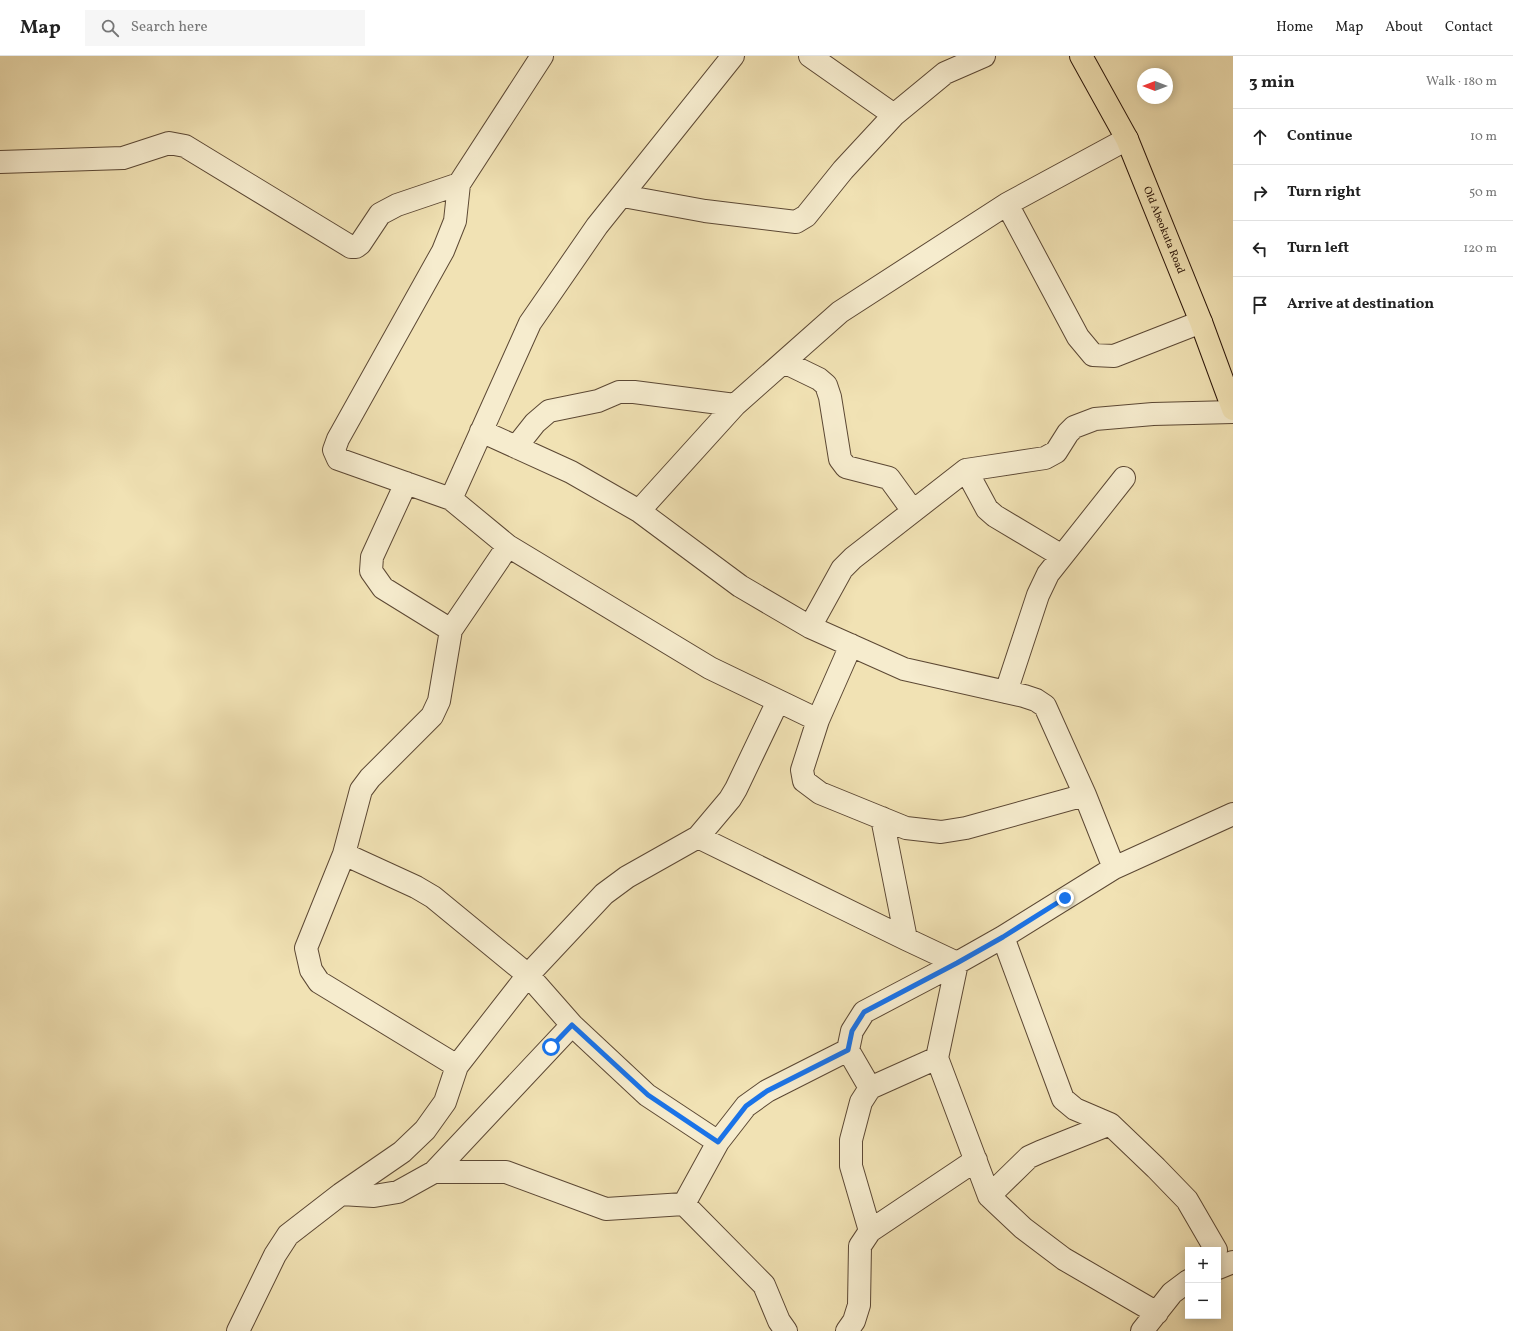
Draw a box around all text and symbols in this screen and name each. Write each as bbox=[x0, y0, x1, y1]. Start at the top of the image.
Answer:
search box bbox=[85, 10, 365, 46]
text: Map bbox=[20, 15, 61, 41]
icon: search bbox=[99, 17, 121, 39]
text: Search here bbox=[131, 17, 208, 38]
text: Home bbox=[1276, 18, 1313, 37]
text: Map bbox=[1335, 18, 1363, 37]
text: About bbox=[1385, 18, 1423, 37]
text: Contact bbox=[1445, 18, 1493, 37]
north arrow bbox=[1137, 68, 1173, 104]
text: 3 min bbox=[1249, 71, 1295, 94]
text: Walk · 180 m bbox=[1426, 73, 1497, 91]
icon: ahead bbox=[1249, 126, 1271, 148]
text: Continue bbox=[1287, 126, 1352, 147]
text: 10 m bbox=[1470, 128, 1497, 146]
icon: right bbox=[1249, 182, 1271, 204]
text: Turn right bbox=[1287, 182, 1361, 203]
street label: Old Abeokuta Road bbox=[1139, 184, 1188, 276]
text: 50 m bbox=[1469, 184, 1497, 202]
icon: left bbox=[1249, 238, 1271, 260]
text: Turn left bbox=[1287, 238, 1349, 259]
text: 120 m bbox=[1463, 240, 1497, 258]
icon: arrive bbox=[1249, 294, 1271, 316]
text: Arrive at destination bbox=[1287, 294, 1434, 315]
route end bbox=[1056, 889, 1074, 907]
route start bbox=[542, 1038, 560, 1056]
map controls bbox=[1185, 1247, 1221, 1319]
button: + bbox=[1185, 1247, 1221, 1283]
button: − bbox=[1185, 1283, 1221, 1319]

